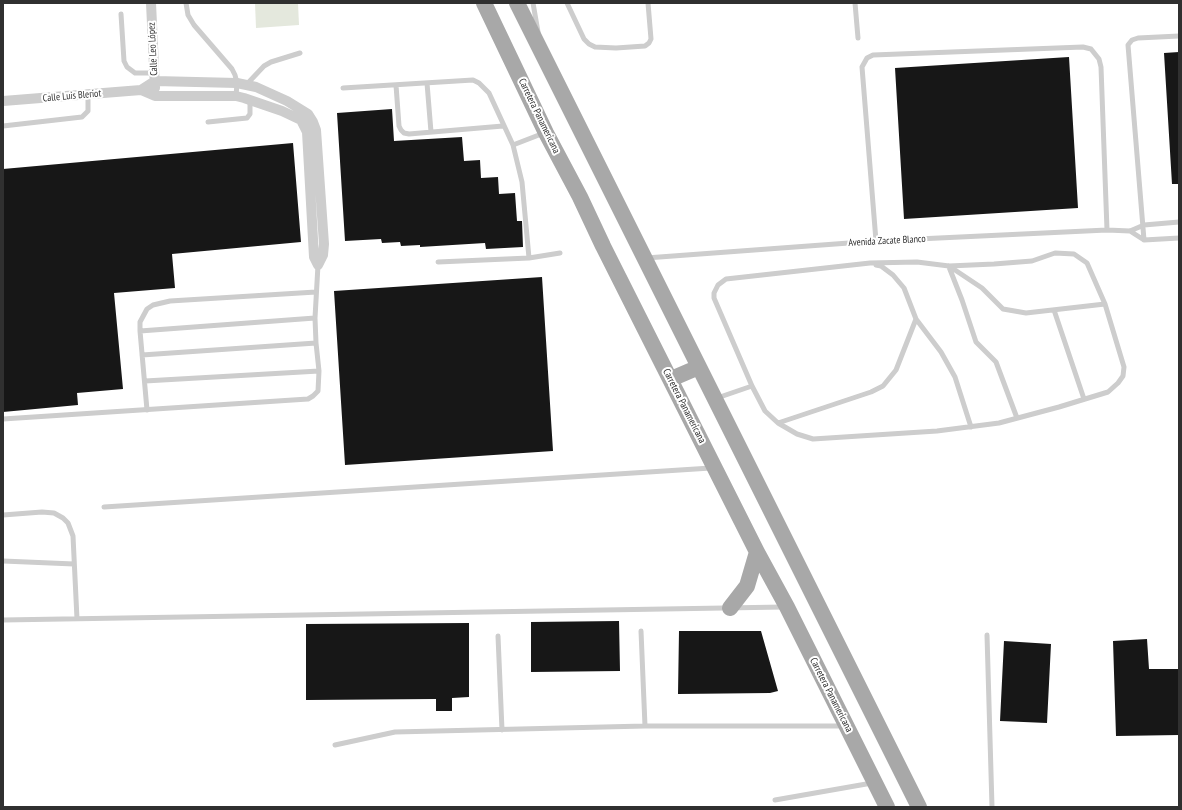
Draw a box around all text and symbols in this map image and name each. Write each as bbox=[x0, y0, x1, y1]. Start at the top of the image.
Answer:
street label: Calle Leo López bbox=[146, 22, 160, 76]
street label: Carretera Panamericana bbox=[516, 77, 562, 155]
street label: Calle Luis Bleriot bbox=[42, 87, 102, 105]
street label: Avenida Zacate Blanco bbox=[848, 233, 926, 249]
street label: Carretera Panamericana bbox=[660, 367, 708, 445]
street label: Carretera Panamericana bbox=[807, 656, 855, 734]

